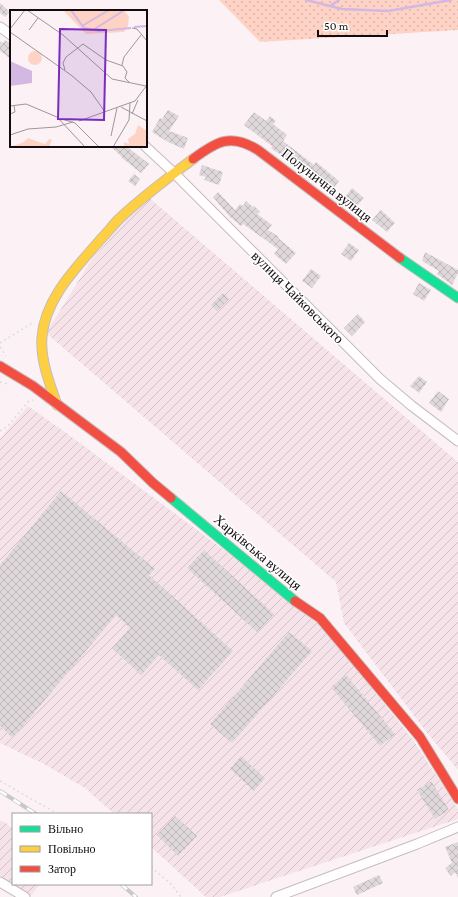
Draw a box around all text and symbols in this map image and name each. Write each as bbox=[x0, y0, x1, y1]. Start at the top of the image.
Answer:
inset map bbox=[10, 10, 147, 147]
scale bar bbox=[318, 12, 387, 38]
text: 50 m bbox=[324, 19, 349, 33]
street label: Полунична вулиця bbox=[279, 145, 376, 226]
street label: вулиця Чайковського bbox=[248, 247, 348, 347]
street label: Харківська вулиця bbox=[211, 511, 306, 594]
legend bbox=[12, 813, 152, 885]
text: Вільно bbox=[48, 822, 83, 836]
text: Повільно bbox=[48, 842, 96, 856]
text: Затор bbox=[48, 862, 76, 876]

